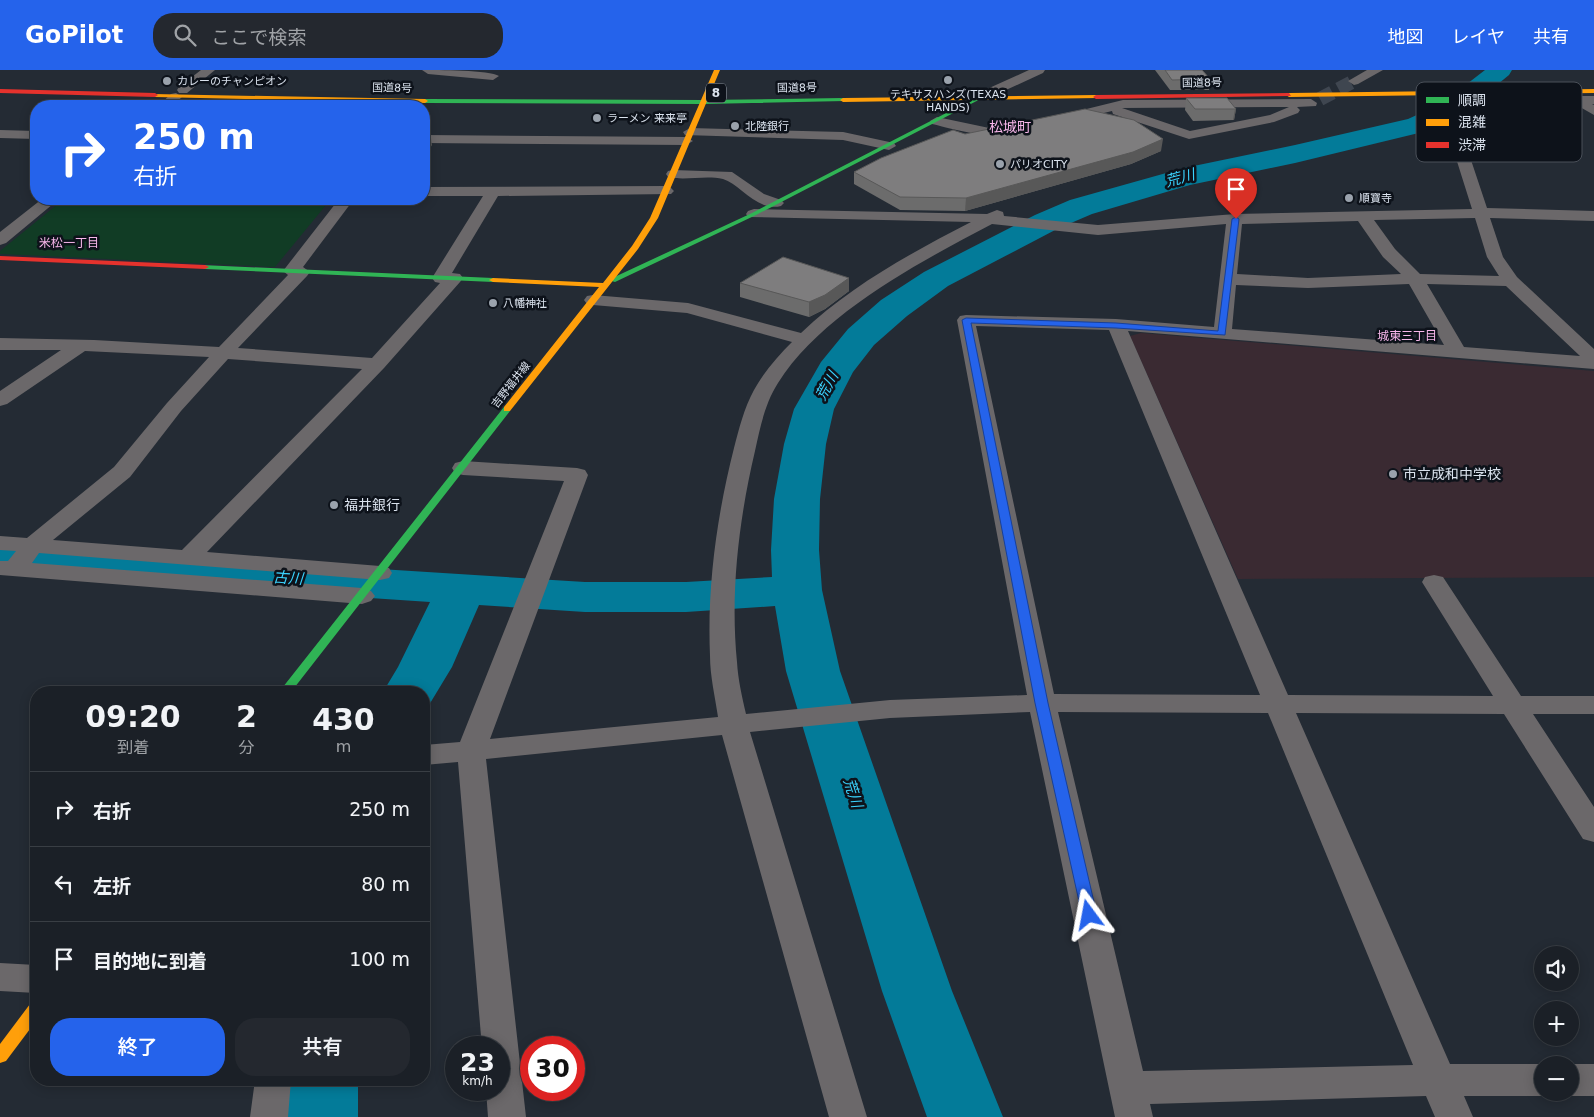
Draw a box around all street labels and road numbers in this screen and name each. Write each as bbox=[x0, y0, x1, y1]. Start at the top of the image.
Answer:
street label: 国道8号 bbox=[1182, 76, 1222, 90]
street label: 国道8号 bbox=[372, 81, 412, 95]
street label: 国道8号 bbox=[777, 81, 817, 95]
road number: 8 bbox=[706, 83, 726, 102]
street label: 吉野福井線 bbox=[489, 359, 533, 411]

